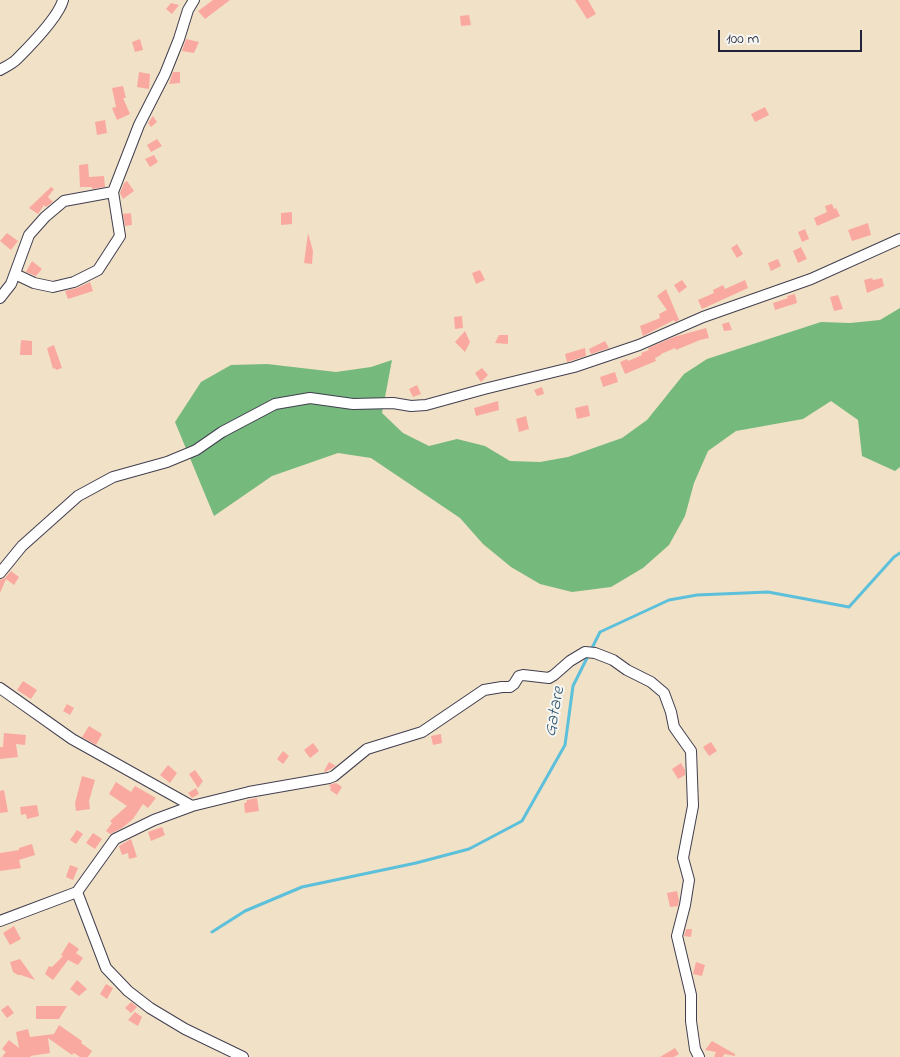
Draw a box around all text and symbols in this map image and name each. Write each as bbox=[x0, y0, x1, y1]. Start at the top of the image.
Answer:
scale bar bbox=[720, 20, 864, 52]
text: 100 m bbox=[726, 28, 759, 50]
water label: Gatare bbox=[541, 685, 571, 739]

